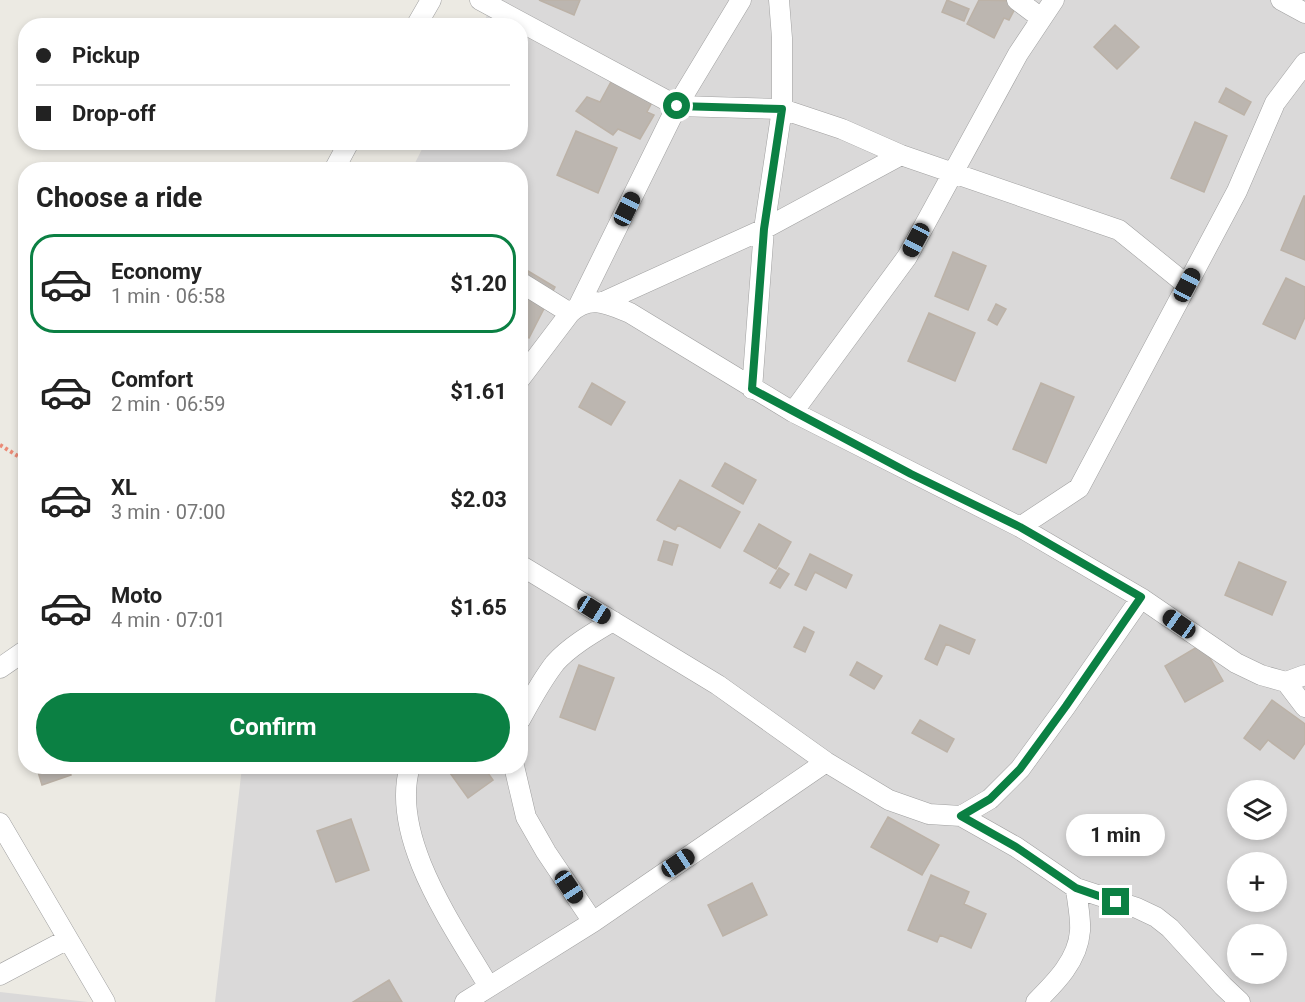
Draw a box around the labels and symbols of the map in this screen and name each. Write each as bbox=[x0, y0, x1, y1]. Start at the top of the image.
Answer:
route start bbox=[663, 92, 690, 119]
car bbox=[611, 189, 643, 229]
car bbox=[900, 220, 932, 260]
car bbox=[1171, 265, 1203, 305]
car bbox=[574, 593, 614, 627]
car bbox=[1159, 606, 1199, 642]
callout: 1 min bbox=[1066, 815, 1166, 857]
car bbox=[658, 845, 698, 881]
car bbox=[551, 867, 587, 907]
route end bbox=[1102, 888, 1129, 915]

